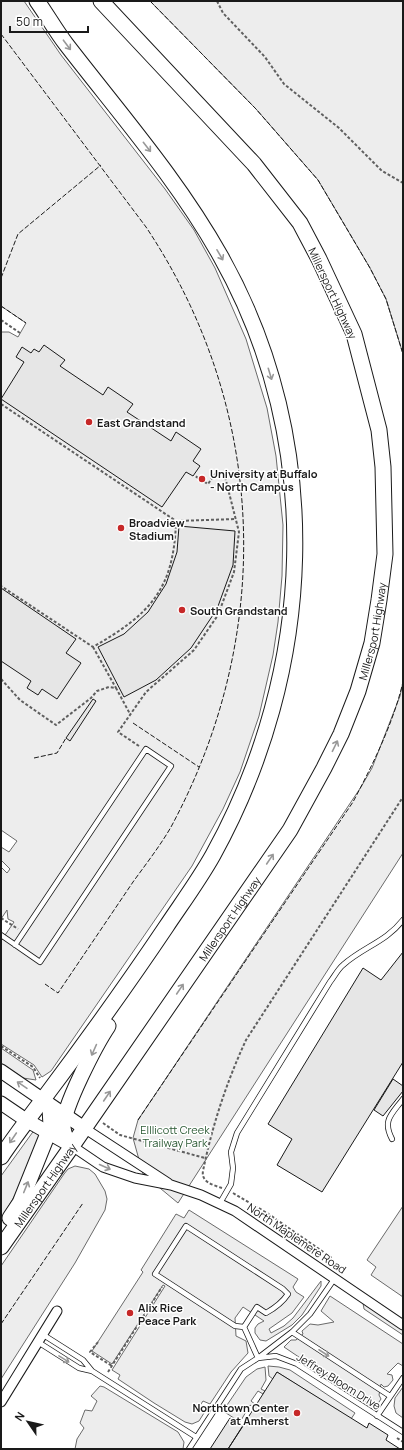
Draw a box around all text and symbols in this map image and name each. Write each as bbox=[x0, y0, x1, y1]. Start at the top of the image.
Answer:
scale bar bbox=[10, 8, 88, 34]
text: 50 m bbox=[16, 13, 43, 30]
one-way arrow bbox=[62, 39, 71, 50]
one-way arrow bbox=[143, 141, 152, 152]
street label: Millersport Highway bbox=[305, 245, 361, 341]
one-way arrow bbox=[216, 248, 224, 260]
one-way arrow bbox=[267, 367, 274, 380]
place label: East Grandstand bbox=[97, 415, 186, 430]
marker: East Grandstand bbox=[84, 417, 94, 427]
place label: University at Buffalo - North Campus bbox=[210, 466, 318, 494]
marker: University at Buffalo - North Campus bbox=[197, 474, 207, 484]
place label: Broadview Stadium bbox=[129, 515, 185, 543]
marker: Broadview Stadium bbox=[116, 523, 126, 533]
street label: Millersport Highway bbox=[354, 581, 389, 682]
place label: South Grandstand bbox=[190, 603, 288, 618]
marker: South Grandstand bbox=[177, 605, 187, 615]
one-way arrow bbox=[332, 741, 339, 753]
one-way arrow bbox=[266, 853, 274, 864]
street label: Millersport Highway bbox=[195, 873, 264, 964]
one-way arrow bbox=[176, 984, 184, 995]
one-way arrow bbox=[89, 1043, 97, 1055]
one-way arrow bbox=[17, 1081, 28, 1089]
one-way arrow bbox=[103, 1091, 111, 1102]
park label: Elllicott Creek Trailway Park bbox=[140, 1122, 210, 1150]
one-way arrow bbox=[9, 1133, 18, 1144]
street label: Millersport Highway bbox=[10, 1140, 80, 1230]
one-way arrow bbox=[99, 1164, 111, 1172]
one-way arrow bbox=[22, 1182, 30, 1194]
street label: North Maplemere Road bbox=[245, 1199, 349, 1277]
place label: Alix Rice Peace Park bbox=[138, 1300, 197, 1328]
marker: Alix Rice Peace Park bbox=[125, 1308, 135, 1318]
street label: Jeffrey Bloom Drive bbox=[294, 1349, 384, 1413]
one-way arrow bbox=[319, 1349, 330, 1358]
one-way arrow bbox=[58, 1354, 69, 1363]
place label: Northtown Center at Amherst bbox=[192, 1400, 290, 1428]
north arrow bbox=[8, 1402, 48, 1442]
marker: Northtown Center at Amherst bbox=[292, 1408, 302, 1418]
text: N bbox=[11, 1409, 28, 1424]

